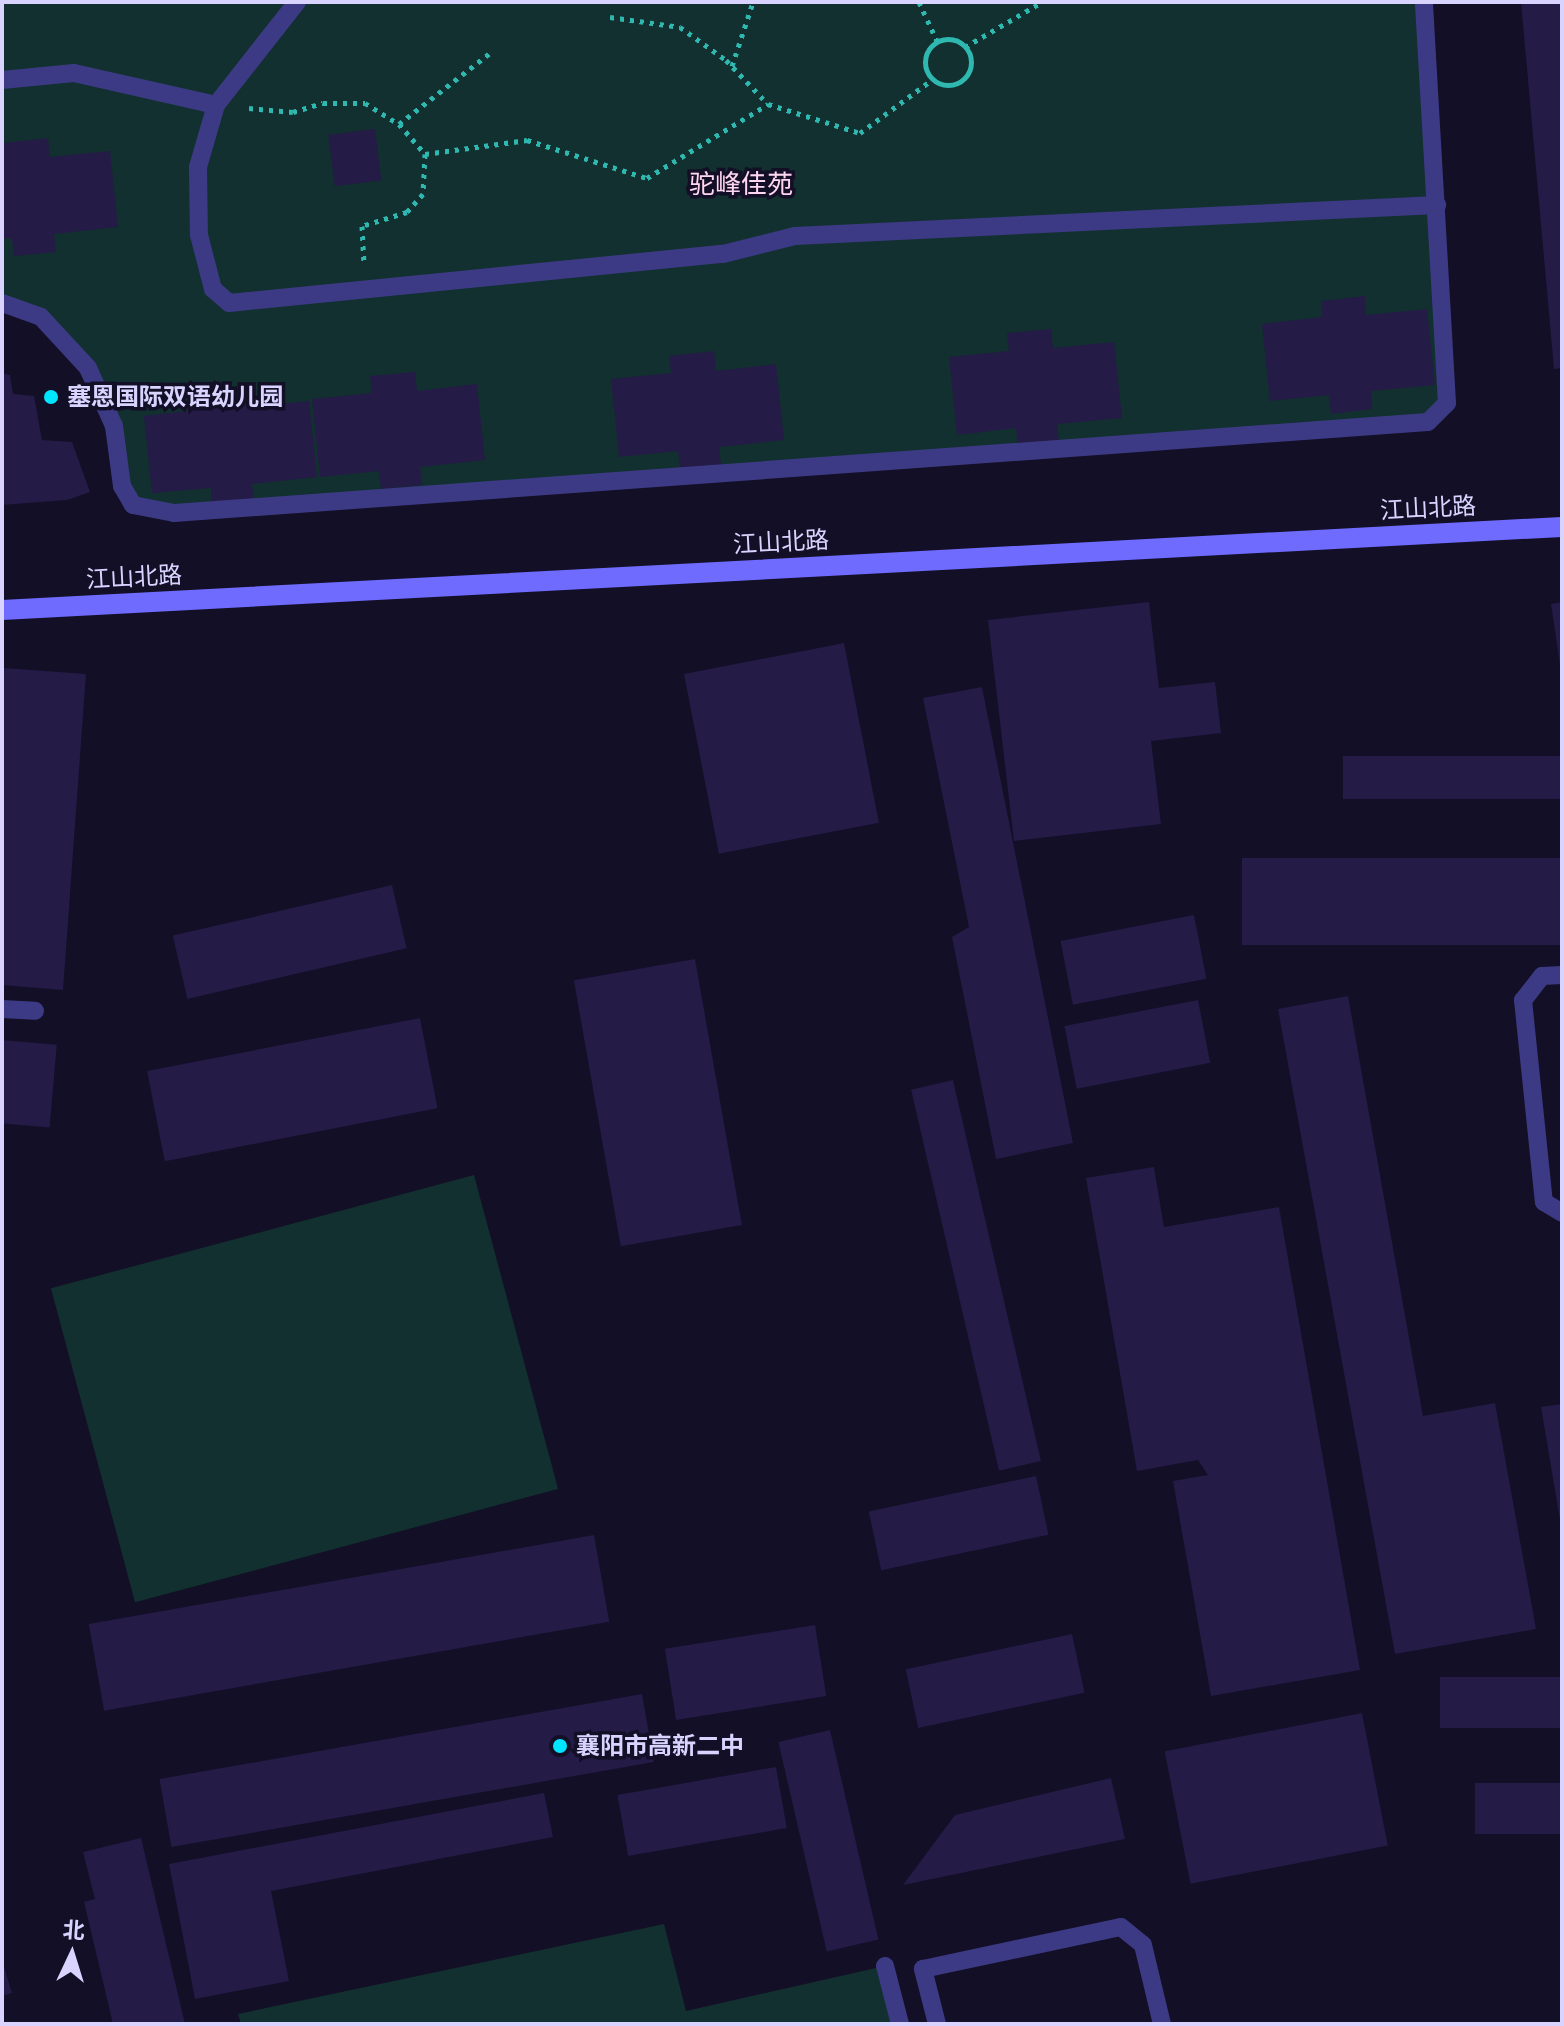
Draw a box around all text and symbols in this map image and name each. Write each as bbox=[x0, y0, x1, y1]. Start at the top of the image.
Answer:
district label: 驼峰佳苑 bbox=[689, 168, 793, 200]
place label: 塞恩国际双语幼儿园 bbox=[67, 383, 283, 411]
marker: 塞恩国际双语幼儿园 bbox=[42, 388, 60, 406]
street label: 江山北路 bbox=[1379, 491, 1477, 525]
street label: 江山北路 bbox=[732, 525, 830, 559]
street label: 江山北路 bbox=[85, 560, 183, 594]
place label: 襄阳市高新二中 bbox=[576, 1732, 744, 1760]
marker: 襄阳市高新二中 bbox=[551, 1737, 569, 1755]
north arrow bbox=[32, 1914, 112, 1994]
text: 北 bbox=[62, 1914, 86, 1946]

